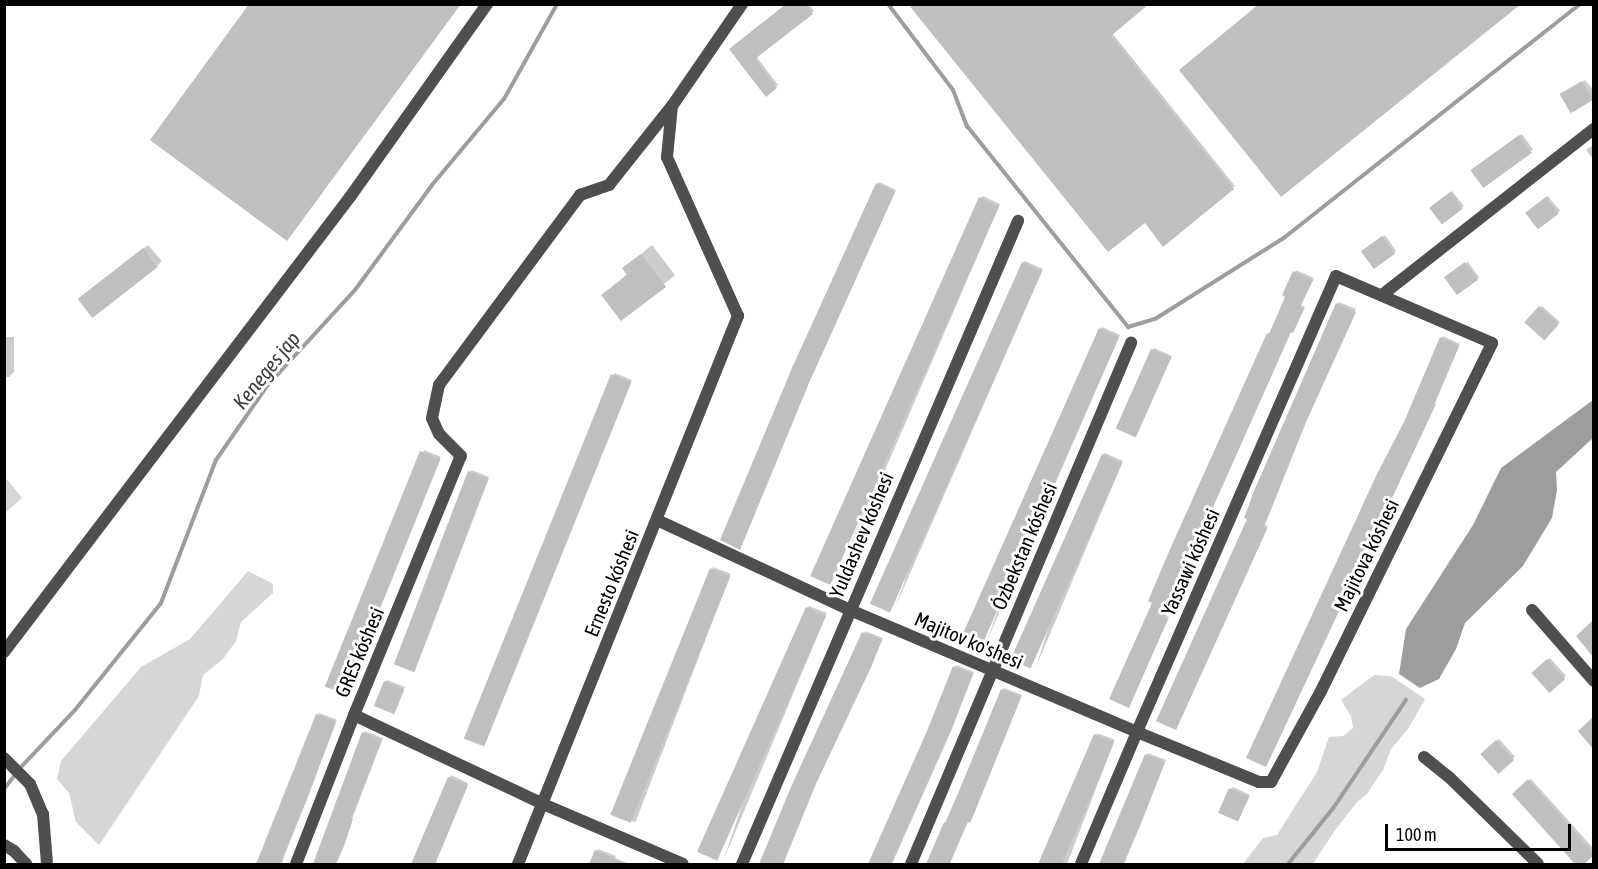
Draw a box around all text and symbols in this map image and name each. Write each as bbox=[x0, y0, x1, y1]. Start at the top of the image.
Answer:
water label: Keneges jap bbox=[227, 326, 305, 414]
street label: Yuldashev kóshesi bbox=[824, 468, 898, 602]
street label: Ózbekstan kóshesi bbox=[986, 479, 1062, 613]
street label: Majitova kóshesi bbox=[1328, 495, 1404, 615]
street label: Yassawi kóshesi bbox=[1156, 505, 1224, 619]
street label: Ernesto kóshesi bbox=[579, 526, 643, 640]
street label: GRES kóshesi bbox=[329, 603, 389, 701]
street label: Majitov ko'shesi bbox=[911, 606, 1027, 674]
scale bar bbox=[1388, 812, 1574, 850]
text: 100 m bbox=[1396, 824, 1437, 845]

